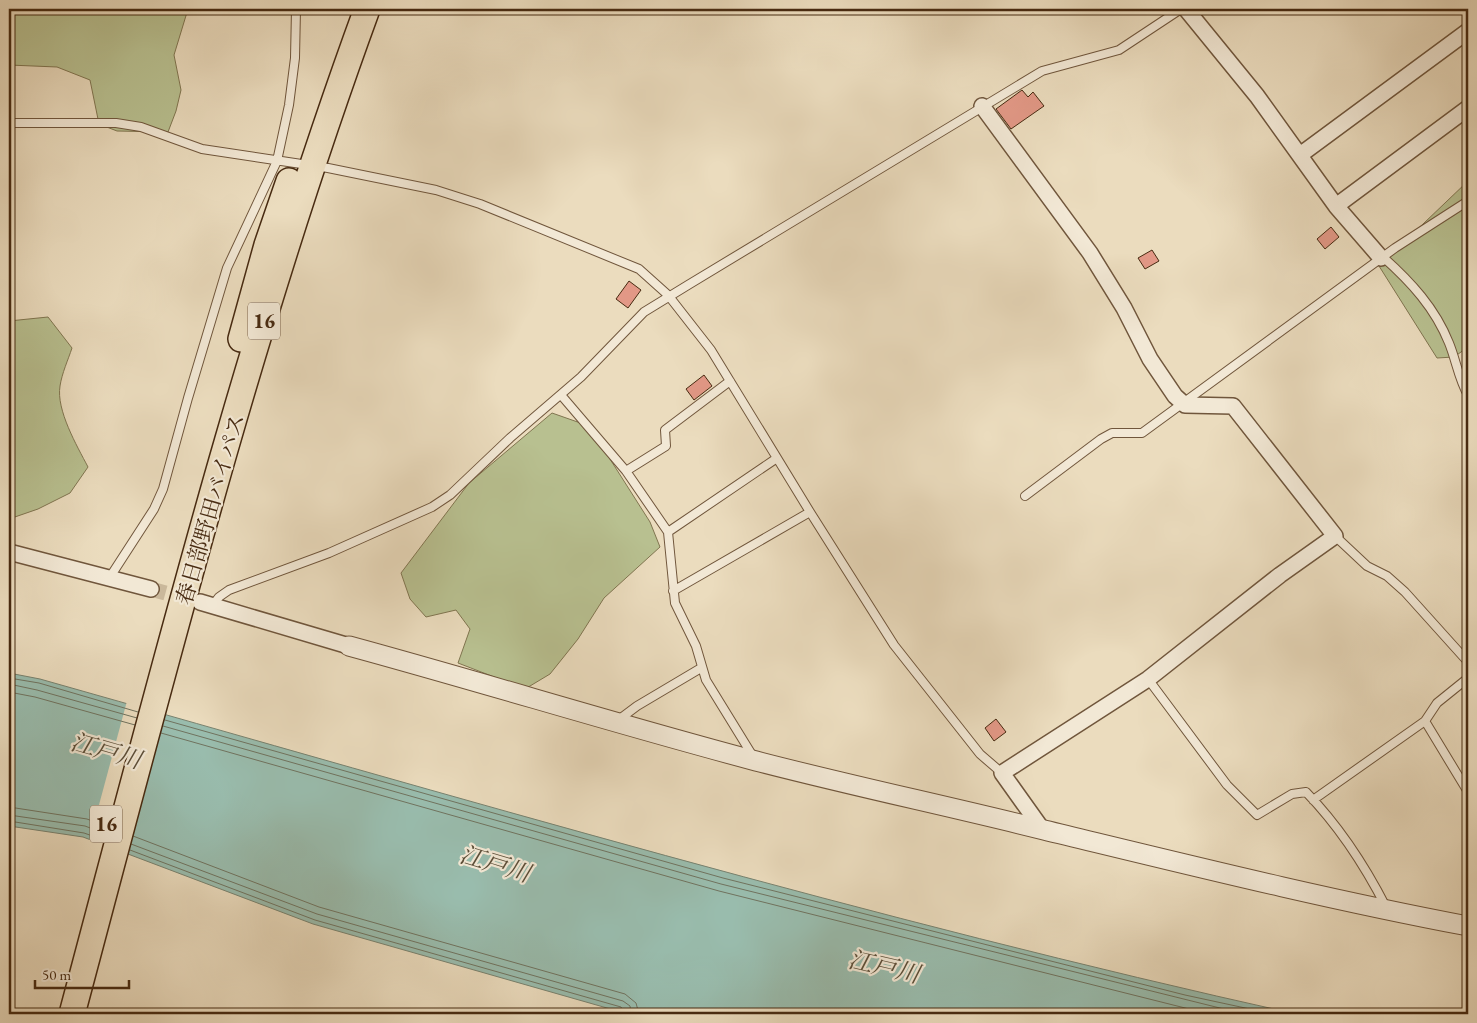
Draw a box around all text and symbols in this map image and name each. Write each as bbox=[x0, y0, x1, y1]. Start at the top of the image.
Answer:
road number: 16 bbox=[248, 302, 280, 340]
street label: 春日部野田バイパス bbox=[169, 410, 252, 608]
water label: 江戸川 bbox=[67, 726, 148, 776]
road number: 16 bbox=[90, 806, 122, 842]
water label: 江戸川 bbox=[456, 838, 537, 890]
water label: 江戸川 bbox=[846, 943, 926, 990]
scale bar bbox=[35, 958, 129, 990]
text: 50 m bbox=[42, 965, 71, 984]

